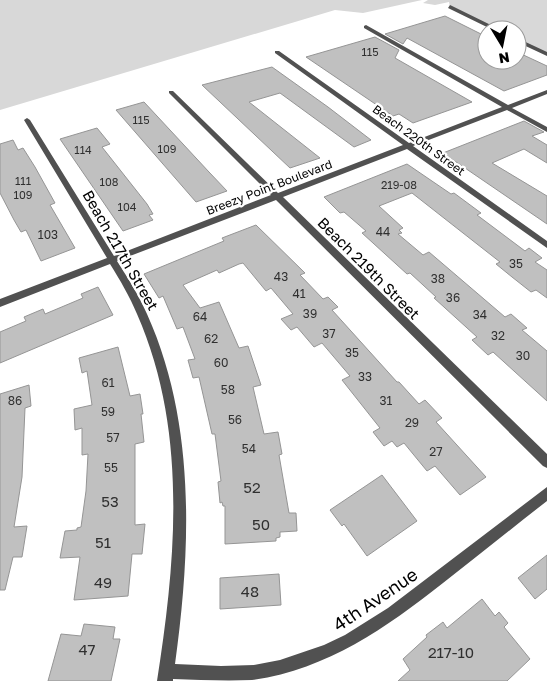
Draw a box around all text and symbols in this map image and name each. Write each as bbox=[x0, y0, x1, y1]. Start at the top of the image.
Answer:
north arrow bbox=[477, 20, 527, 70]
house number: 115 bbox=[361, 45, 379, 58]
text: N bbox=[498, 49, 511, 68]
street label: Beach 220th Street bbox=[370, 101, 468, 179]
house number: 115 bbox=[132, 113, 150, 126]
house number: 109 bbox=[158, 142, 176, 155]
house number: 114 bbox=[74, 143, 92, 156]
street label: Breezy Point Boulevard bbox=[204, 156, 334, 218]
house number: 111 bbox=[15, 174, 31, 187]
house number: 108 bbox=[100, 175, 119, 188]
house number: 219-08 bbox=[381, 178, 417, 191]
street label: Beach 217th Street bbox=[79, 187, 163, 313]
house number: 109 bbox=[14, 188, 32, 201]
house number: 104 bbox=[118, 200, 137, 213]
street label: Beach 219th Street bbox=[314, 213, 424, 323]
house number: 44 bbox=[376, 224, 390, 239]
house number: 103 bbox=[38, 227, 58, 242]
house number: 35 bbox=[509, 256, 523, 271]
house number: 43 bbox=[274, 269, 288, 284]
house number: 38 bbox=[431, 271, 445, 286]
house number: 41 bbox=[292, 286, 306, 301]
house number: 36 bbox=[446, 290, 460, 305]
house number: 39 bbox=[303, 306, 317, 321]
house number: 34 bbox=[473, 307, 487, 322]
house number: 64 bbox=[193, 309, 207, 324]
house number: 37 bbox=[322, 326, 336, 341]
house number: 32 bbox=[491, 328, 505, 343]
house number: 62 bbox=[204, 331, 218, 346]
house number: 35 bbox=[345, 345, 359, 360]
house number: 30 bbox=[516, 348, 530, 363]
house number: 60 bbox=[214, 355, 228, 370]
house number: 33 bbox=[358, 369, 372, 384]
house number: 61 bbox=[101, 375, 115, 390]
house number: 58 bbox=[221, 382, 235, 397]
house number: 86 bbox=[8, 393, 22, 408]
house number: 31 bbox=[380, 393, 393, 408]
house number: 59 bbox=[101, 404, 115, 419]
house number: 56 bbox=[228, 412, 242, 427]
house number: 29 bbox=[405, 415, 419, 430]
house number: 57 bbox=[106, 430, 120, 445]
house number: 54 bbox=[242, 441, 256, 456]
house number: 27 bbox=[429, 444, 443, 459]
house number: 55 bbox=[104, 460, 118, 475]
house number: 52 bbox=[243, 478, 261, 496]
house number: 53 bbox=[101, 492, 119, 510]
house number: 50 bbox=[252, 515, 270, 533]
house number: 51 bbox=[95, 533, 111, 551]
street label: 4th Avenue bbox=[329, 563, 421, 635]
house number: 49 bbox=[94, 573, 112, 591]
house number: 48 bbox=[241, 582, 259, 600]
house number: 47 bbox=[78, 640, 96, 658]
house number: 217-10 bbox=[428, 643, 474, 661]

